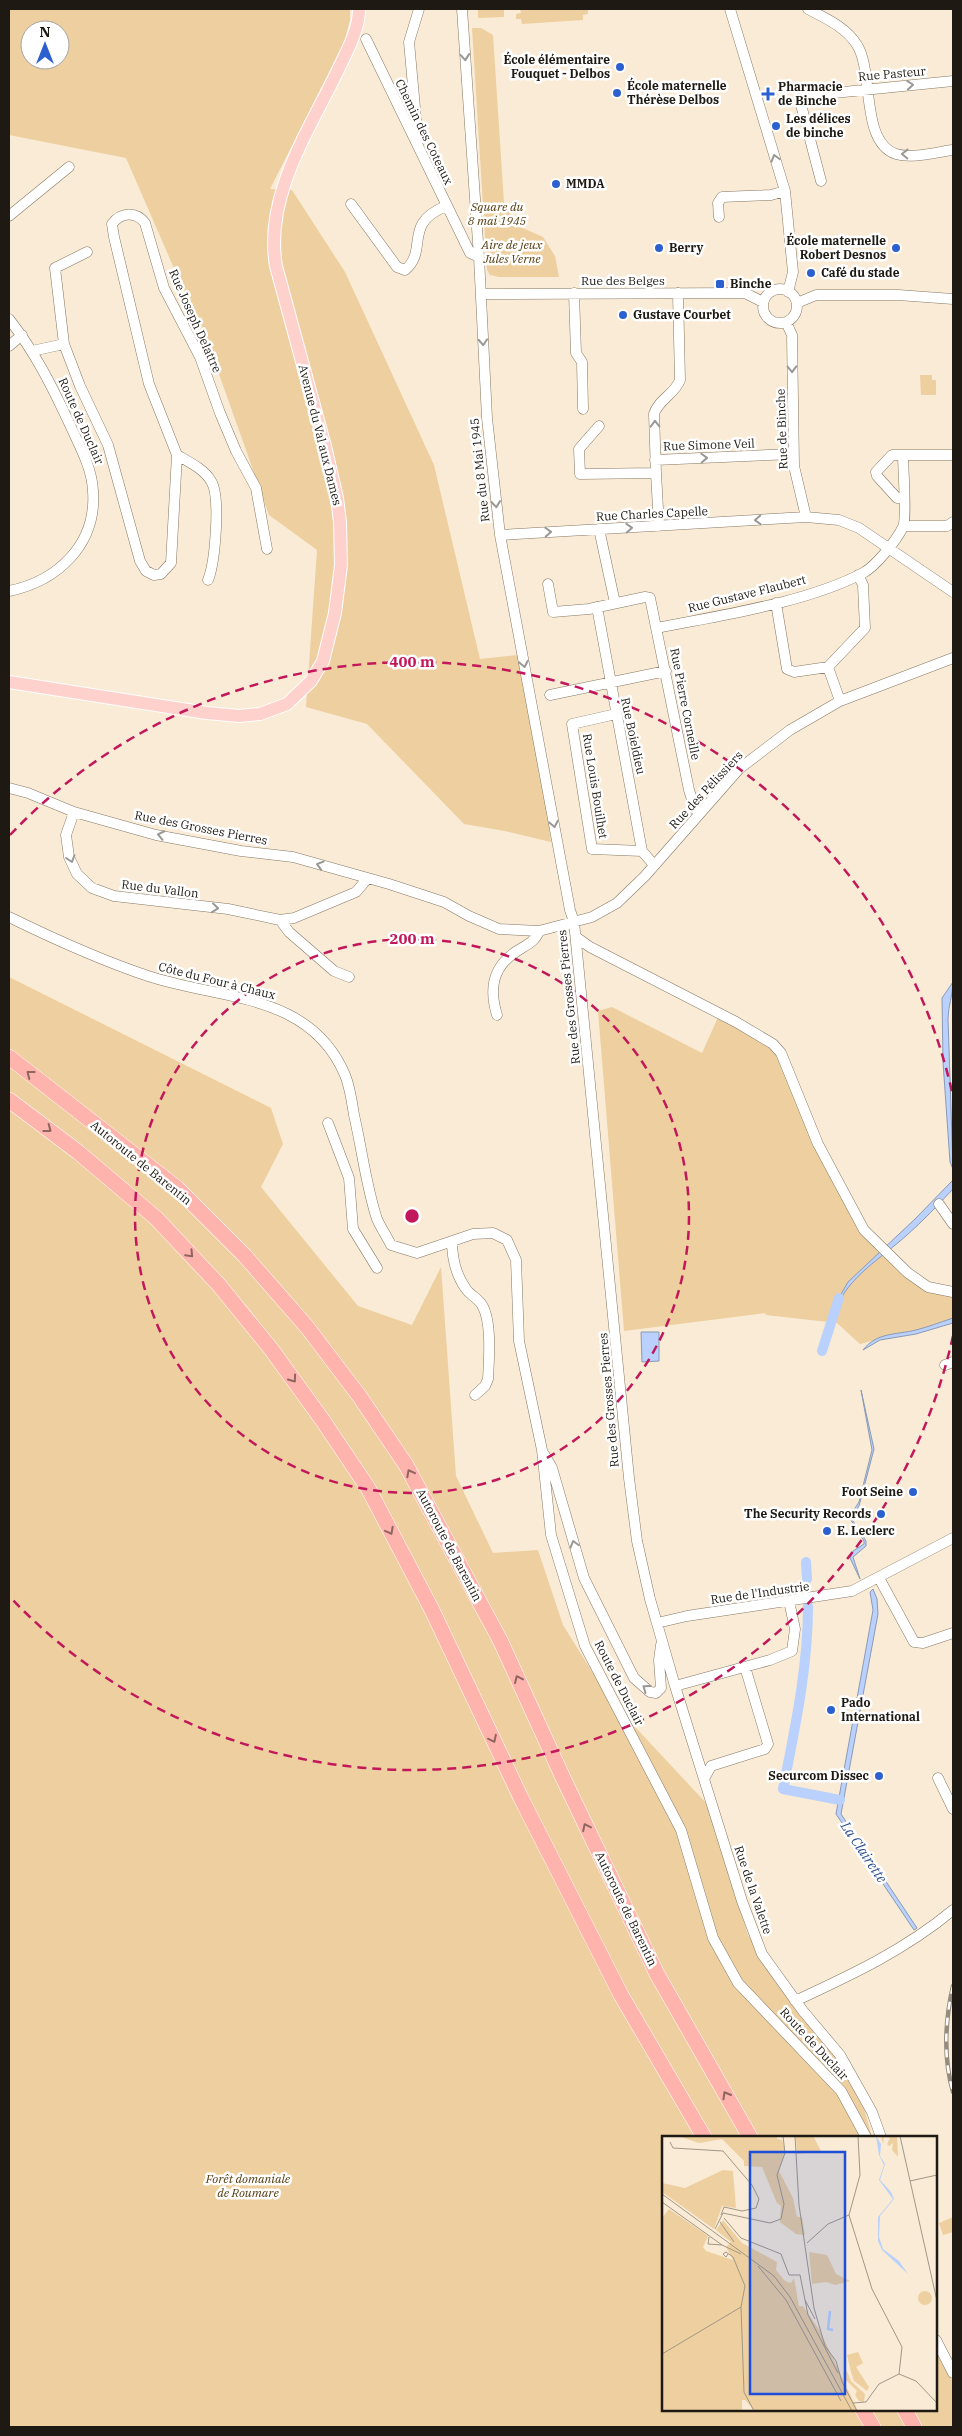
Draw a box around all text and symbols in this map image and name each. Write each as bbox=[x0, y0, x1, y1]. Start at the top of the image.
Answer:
north arrow bbox=[20, 20, 70, 70]
text: N bbox=[39, 23, 51, 41]
place label: École élémentaire Fouquet - Delbos bbox=[503, 51, 610, 81]
one-way arrow bbox=[460, 54, 471, 62]
marker: École élémentaire Fouquet - Delbos bbox=[614, 61, 626, 73]
street label: Rue Pasteur bbox=[858, 63, 927, 84]
street label: Chemin des Coteaux bbox=[392, 77, 457, 187]
place label: École maternelle Thérèse Delbos bbox=[627, 77, 727, 107]
place label: Pharmacie de Binche bbox=[778, 79, 843, 108]
one-way arrow bbox=[907, 80, 915, 91]
marker: École maternelle Thérèse Delbos bbox=[611, 87, 623, 99]
marker: Pharmacie de Binche bbox=[762, 88, 774, 100]
place label: Les délices de binche bbox=[786, 111, 851, 140]
marker: Les délices de binche bbox=[770, 120, 782, 132]
one-way arrow bbox=[900, 149, 908, 159]
one-way arrow bbox=[771, 154, 781, 163]
place label: MMDA bbox=[566, 176, 605, 191]
marker: MMDA bbox=[550, 178, 562, 190]
park label: Square du 8 mai 1945 bbox=[468, 199, 527, 228]
place label: École maternelle Robert Desnos bbox=[786, 232, 886, 262]
park label: Aire de jeux Jules Verne bbox=[481, 237, 543, 266]
place label: Berry bbox=[669, 240, 703, 255]
marker: Berry bbox=[653, 242, 665, 254]
marker: École maternelle Robert Desnos bbox=[890, 242, 902, 254]
place label: Café du stade bbox=[821, 265, 900, 280]
street label: Rue Joseph Delattre bbox=[166, 267, 225, 375]
marker: Café du stade bbox=[805, 267, 817, 279]
street label: Rue des Belges bbox=[581, 273, 665, 288]
place label: Binche bbox=[730, 276, 772, 291]
marker: Binche bbox=[714, 278, 726, 290]
place label: Gustave Courbet bbox=[633, 307, 731, 322]
marker: Gustave Courbet bbox=[617, 309, 629, 321]
one-way arrow bbox=[478, 339, 489, 347]
street label: Avenue du Val aux Dames bbox=[296, 363, 345, 507]
one-way arrow bbox=[787, 366, 797, 374]
street label: Route de Duclair bbox=[56, 375, 108, 467]
street label: Rue de Binche bbox=[773, 388, 790, 470]
street label: Rue du 8 Mai 1945 bbox=[467, 417, 492, 523]
one-way arrow bbox=[649, 420, 660, 428]
street label: Rue Simone Veil bbox=[663, 435, 755, 454]
one-way arrow bbox=[700, 452, 708, 463]
one-way arrow bbox=[491, 500, 502, 508]
street label: Rue Charles Capelle bbox=[596, 503, 708, 524]
one-way arrow bbox=[753, 514, 761, 525]
one-way arrow bbox=[625, 522, 633, 533]
one-way arrow bbox=[545, 527, 553, 538]
street label: Rue Gustave Flaubert bbox=[686, 572, 807, 615]
street label: Rue Pierre Corneille bbox=[667, 647, 704, 761]
text: 400 m bbox=[389, 652, 435, 671]
one-way arrow bbox=[518, 660, 528, 669]
street label: Rue Boieldieu bbox=[618, 696, 649, 776]
street label: Rue Louis Bouilhet bbox=[580, 732, 611, 840]
street label: Rue des Pélissiers bbox=[666, 747, 746, 832]
street label: Rue des Grosses Pierres bbox=[133, 807, 269, 848]
one-way arrow bbox=[548, 820, 558, 828]
one-way arrow bbox=[156, 831, 165, 841]
one-way arrow bbox=[65, 854, 75, 863]
one-way arrow bbox=[317, 861, 325, 871]
street label: Rue du Vallon bbox=[121, 876, 200, 901]
one-way arrow bbox=[212, 902, 220, 913]
text: 200 m bbox=[389, 929, 435, 948]
street label: Rue des Grosses Pierres bbox=[554, 929, 583, 1065]
street label: Côte du Four à Chaux bbox=[157, 959, 277, 1002]
one-way arrow bbox=[27, 1072, 36, 1080]
street label: Autoroute de Barentin bbox=[88, 1117, 195, 1208]
one-way arrow bbox=[42, 1124, 51, 1132]
centre of rings bbox=[403, 1207, 421, 1225]
one-way arrow bbox=[184, 1248, 193, 1257]
street label: Rue des Grosses Pierres bbox=[595, 1332, 622, 1468]
one-way arrow bbox=[287, 1373, 296, 1383]
one-way arrow bbox=[406, 1470, 416, 1479]
place label: Foot Seine bbox=[841, 1484, 903, 1499]
street label: Autoroute de Barentin bbox=[413, 1486, 486, 1604]
marker: Foot Seine bbox=[907, 1486, 919, 1498]
place label: The Security Records bbox=[744, 1506, 871, 1521]
marker: The Security Records bbox=[875, 1508, 887, 1520]
place label: E. Leclerc bbox=[837, 1523, 895, 1538]
one-way arrow bbox=[384, 1525, 394, 1534]
marker: E. Leclerc bbox=[821, 1525, 833, 1537]
one-way arrow bbox=[570, 1541, 580, 1549]
street label: Rue de l'Industrie bbox=[710, 1578, 810, 1607]
street label: Route de Duclair bbox=[592, 1638, 648, 1728]
one-way arrow bbox=[513, 1675, 524, 1684]
one-way arrow bbox=[642, 1685, 652, 1694]
place label: Pado International bbox=[841, 1695, 920, 1724]
marker: Pado International bbox=[825, 1704, 837, 1716]
one-way arrow bbox=[487, 1734, 497, 1743]
place label: Securcom Dissec bbox=[768, 1768, 870, 1783]
marker: Securcom Dissec bbox=[873, 1770, 885, 1782]
water label: La Clairette bbox=[836, 1817, 892, 1887]
one-way arrow bbox=[582, 1823, 592, 1832]
street label: Rue de la Valette bbox=[731, 1844, 776, 1936]
street label: Autoroute de Barentin bbox=[592, 1849, 661, 1969]
street label: Route de Duclair bbox=[777, 2004, 852, 2083]
one-way arrow bbox=[722, 2091, 732, 2100]
inset map bbox=[662, 2136, 937, 2411]
park label: Forêt domaniale de Roumare bbox=[205, 2171, 291, 2200]

